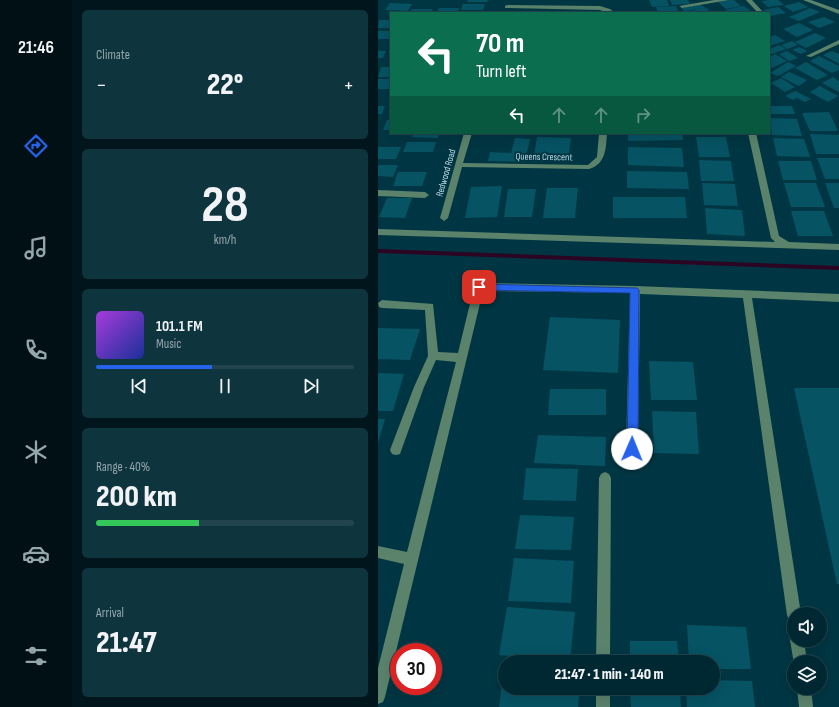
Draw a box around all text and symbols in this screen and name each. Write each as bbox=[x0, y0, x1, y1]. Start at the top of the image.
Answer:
text: 70 m bbox=[476, 27, 524, 60]
icon: left bbox=[410, 28, 462, 80]
text: 21:46 bbox=[18, 37, 54, 58]
text: Climate bbox=[96, 47, 130, 63]
text: Turn left bbox=[476, 61, 527, 82]
text: 22° bbox=[207, 67, 243, 103]
text: − bbox=[96, 72, 107, 99]
text: + bbox=[343, 72, 354, 99]
icon: left bbox=[506, 104, 528, 126]
icon: ahead bbox=[548, 104, 570, 126]
icon: ahead bbox=[590, 104, 612, 126]
icon: right bbox=[632, 104, 654, 126]
icon: directions bbox=[22, 132, 50, 160]
street label: Redwood Road bbox=[433, 148, 459, 198]
street label: Queens Crescent bbox=[515, 151, 573, 163]
text: 28 bbox=[201, 174, 249, 237]
text: km/h bbox=[214, 232, 236, 248]
icon: music bbox=[22, 234, 50, 262]
pin bbox=[462, 270, 496, 304]
icon: arrive bbox=[468, 276, 490, 298]
text: 101.1 FM bbox=[156, 317, 203, 336]
icon: phone bbox=[22, 336, 50, 364]
text: Music bbox=[156, 336, 181, 352]
icon: previous bbox=[128, 375, 150, 397]
icon: pause bbox=[214, 375, 236, 397]
icon: next bbox=[300, 375, 322, 397]
position arrow bbox=[611, 428, 653, 470]
icon: climate bbox=[22, 438, 50, 466]
text: Range · 40% bbox=[96, 459, 150, 475]
text: 200 km bbox=[96, 479, 177, 515]
icon: car bbox=[22, 540, 50, 568]
text: Arrival bbox=[96, 605, 124, 621]
map controls bbox=[787, 607, 827, 695]
button: sound bbox=[787, 607, 827, 647]
text: 21:47 bbox=[96, 625, 157, 661]
icon: filters bbox=[22, 642, 50, 670]
speed limit sign: 30 bbox=[390, 643, 442, 695]
button: layers bbox=[787, 655, 827, 695]
text: 21:47 · 1 min · 140 m bbox=[554, 665, 664, 684]

